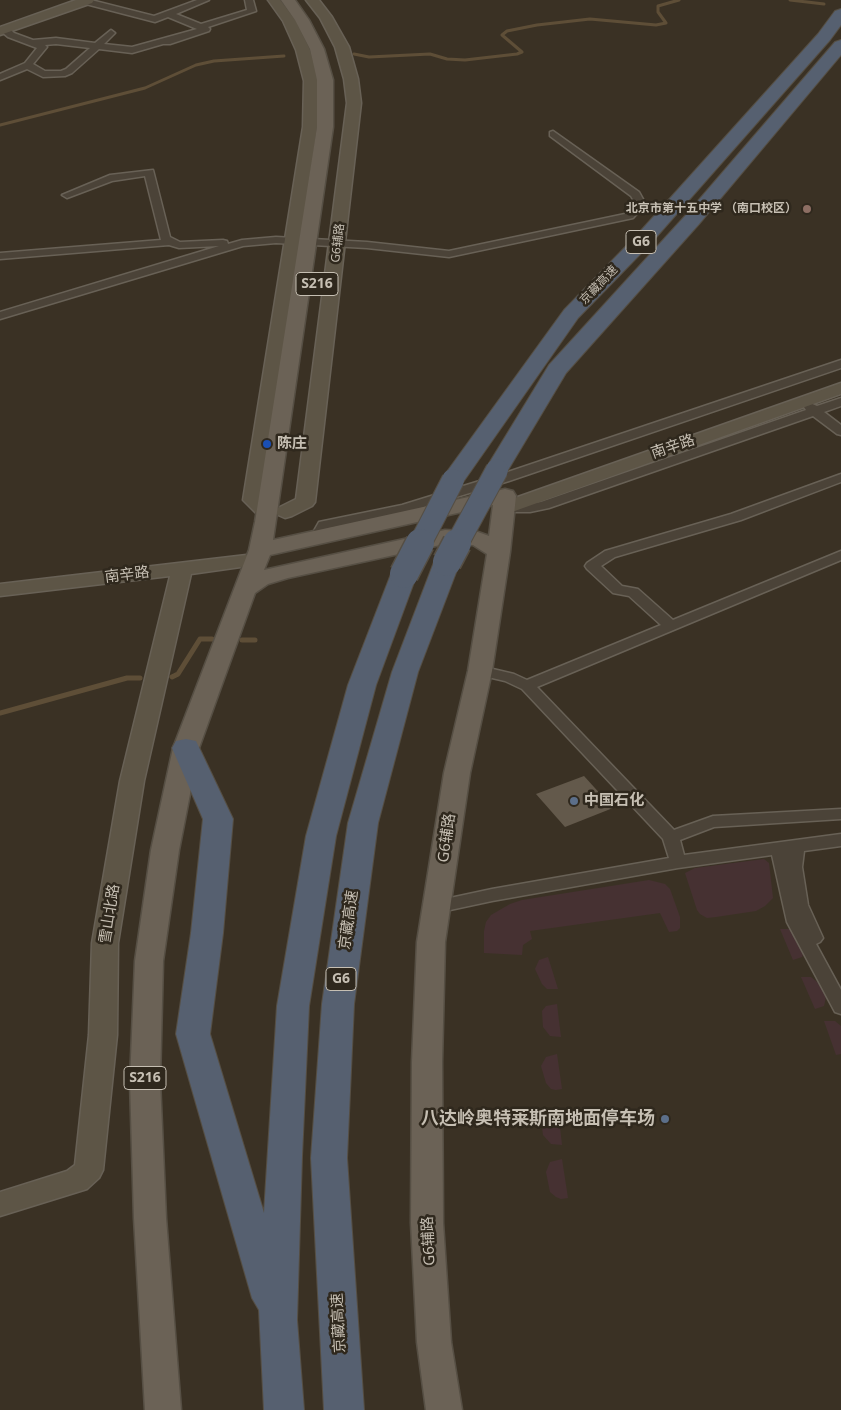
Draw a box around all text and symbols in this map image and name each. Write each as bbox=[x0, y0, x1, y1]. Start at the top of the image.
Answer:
place label: 北京市第十五中学 （南口校区） bbox=[626, 202, 797, 216]
marker: 北京市第十五中学 （南口校区） bbox=[801, 203, 813, 215]
street label: G6辅路 bbox=[328, 222, 348, 264]
road number: G6 bbox=[626, 230, 656, 253]
street label: 京藏高速 bbox=[577, 263, 621, 307]
road number: S216 bbox=[296, 272, 338, 296]
street label: 南辛路 bbox=[649, 431, 697, 463]
place label: 陈庄 bbox=[277, 435, 307, 453]
marker: 陈庄 bbox=[261, 438, 273, 450]
street label: 南辛路 bbox=[104, 563, 150, 587]
place label: 中国石化 bbox=[584, 792, 644, 810]
marker: 中国石化 bbox=[568, 795, 580, 807]
street label: G6辅路 bbox=[435, 812, 459, 864]
street label: 雪山北路 bbox=[96, 883, 124, 945]
street label: 京藏高速 bbox=[336, 889, 362, 951]
road number: G6 bbox=[326, 968, 356, 991]
road number: S216 bbox=[124, 1066, 166, 1090]
place label: 八达岭奥特莱斯南地面停车场 bbox=[421, 1108, 655, 1130]
marker: 八达岭奥特莱斯南地面停车场 bbox=[659, 1113, 671, 1125]
street label: G6辅路 bbox=[419, 1216, 439, 1266]
street label: 京藏高速 bbox=[328, 1293, 350, 1353]

